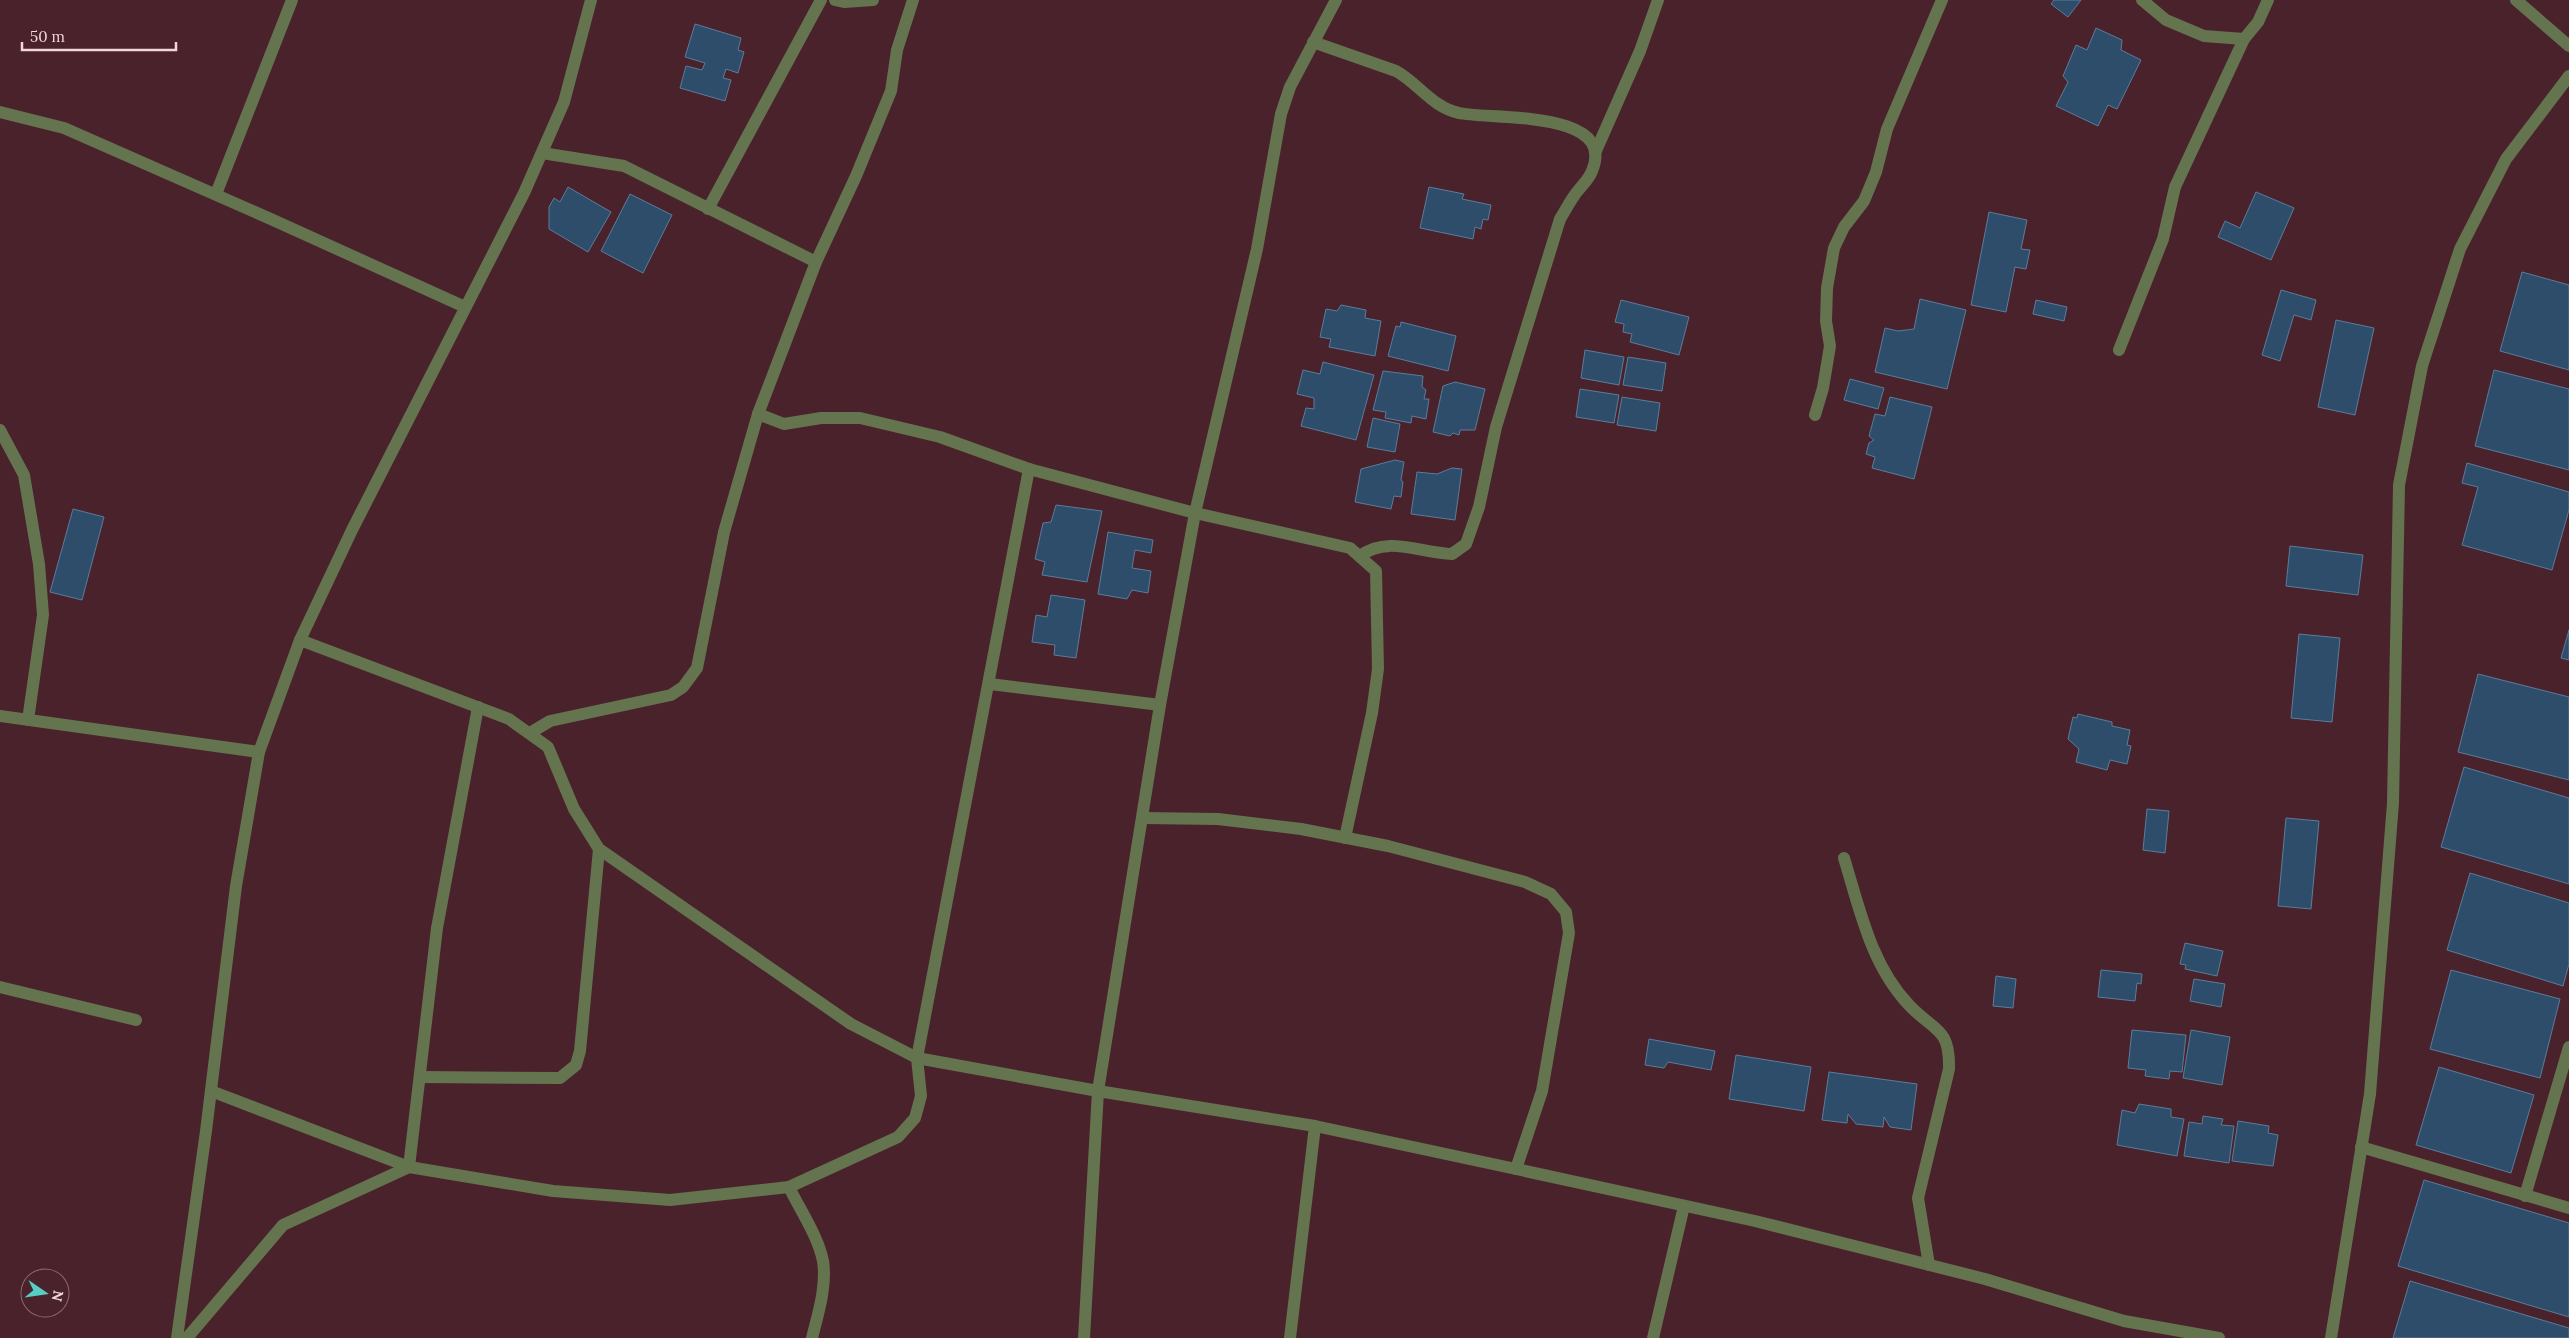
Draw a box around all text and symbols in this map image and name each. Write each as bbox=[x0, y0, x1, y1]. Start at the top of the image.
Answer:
scale bar bbox=[22, 20, 176, 52]
text: 50 m bbox=[30, 27, 65, 46]
north arrow bbox=[20, 1268, 70, 1318]
text: N bbox=[48, 1289, 68, 1303]

